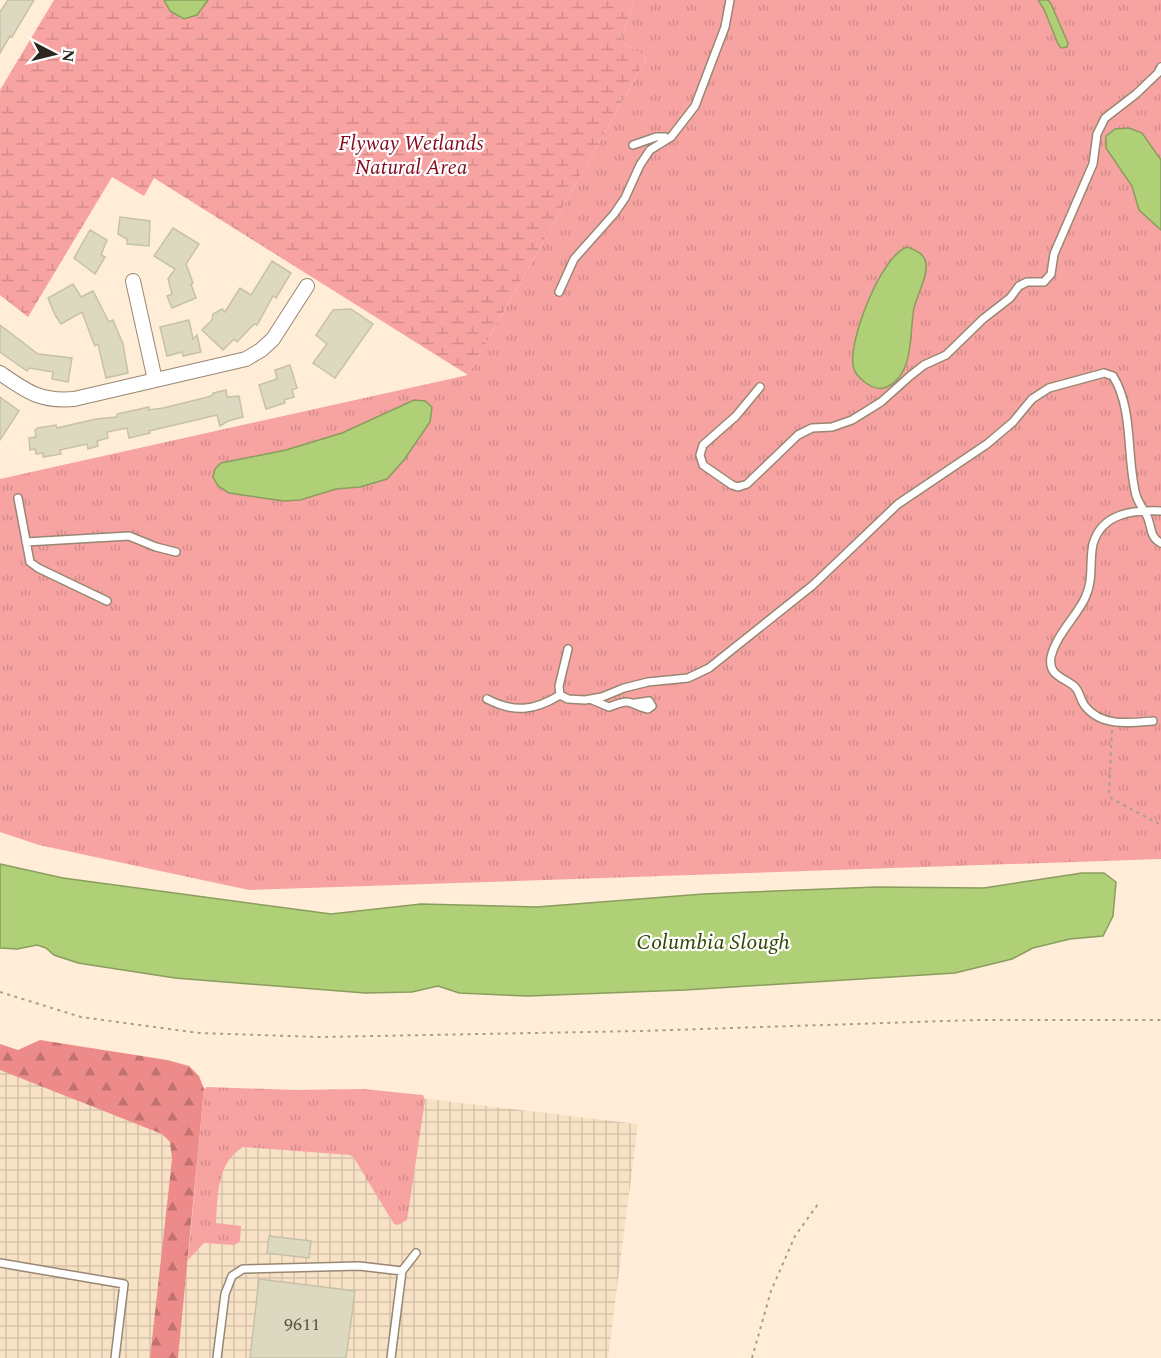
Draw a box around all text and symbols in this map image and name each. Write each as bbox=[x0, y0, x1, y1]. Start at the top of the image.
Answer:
north arrow bbox=[24, 24, 84, 84]
text: N bbox=[55, 48, 81, 64]
park label: Flyway Wetlands Natural Area bbox=[338, 128, 484, 184]
water label: Columbia Slough bbox=[636, 926, 790, 959]
house number: 9611 bbox=[284, 1311, 320, 1338]

